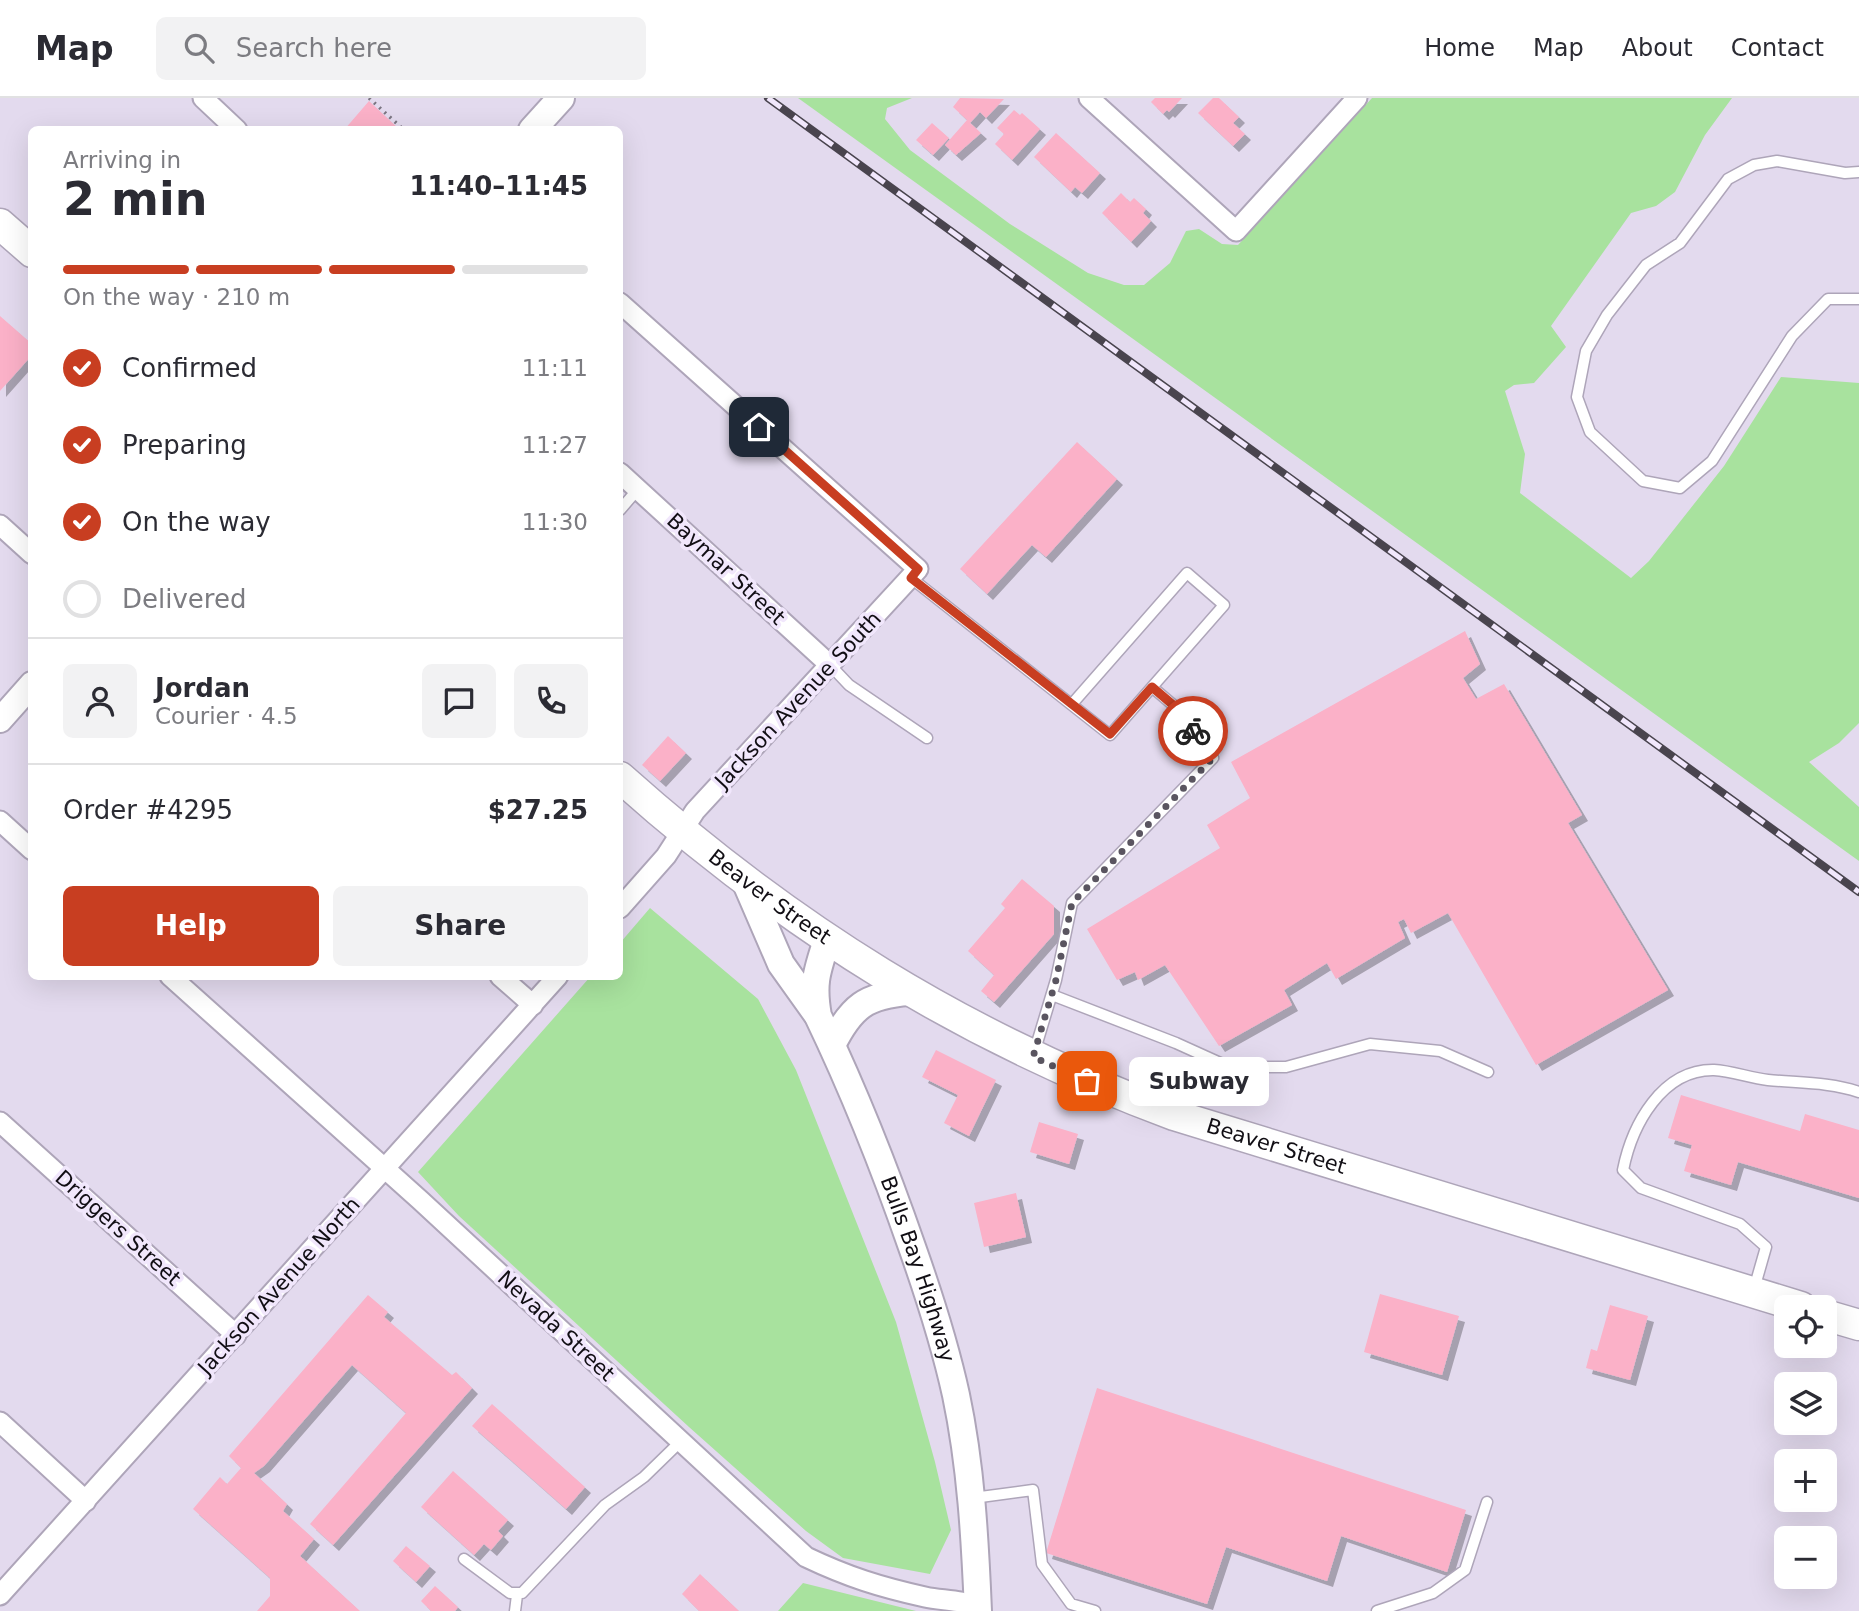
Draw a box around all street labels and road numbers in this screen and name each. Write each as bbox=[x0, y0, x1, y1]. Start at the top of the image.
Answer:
street label: Baymar Street bbox=[662, 508, 790, 630]
street label: Jackson Avenue South bbox=[709, 607, 886, 795]
street label: Beaver Street bbox=[704, 845, 835, 949]
street label: Beaver Street bbox=[1204, 1114, 1349, 1179]
street label: Driggers Street bbox=[50, 1165, 186, 1291]
street label: Bulls Bay Highway bbox=[875, 1173, 960, 1365]
street label: Jackson Avenue North bbox=[192, 1193, 365, 1381]
street label: Nevada Street bbox=[493, 1266, 619, 1386]

